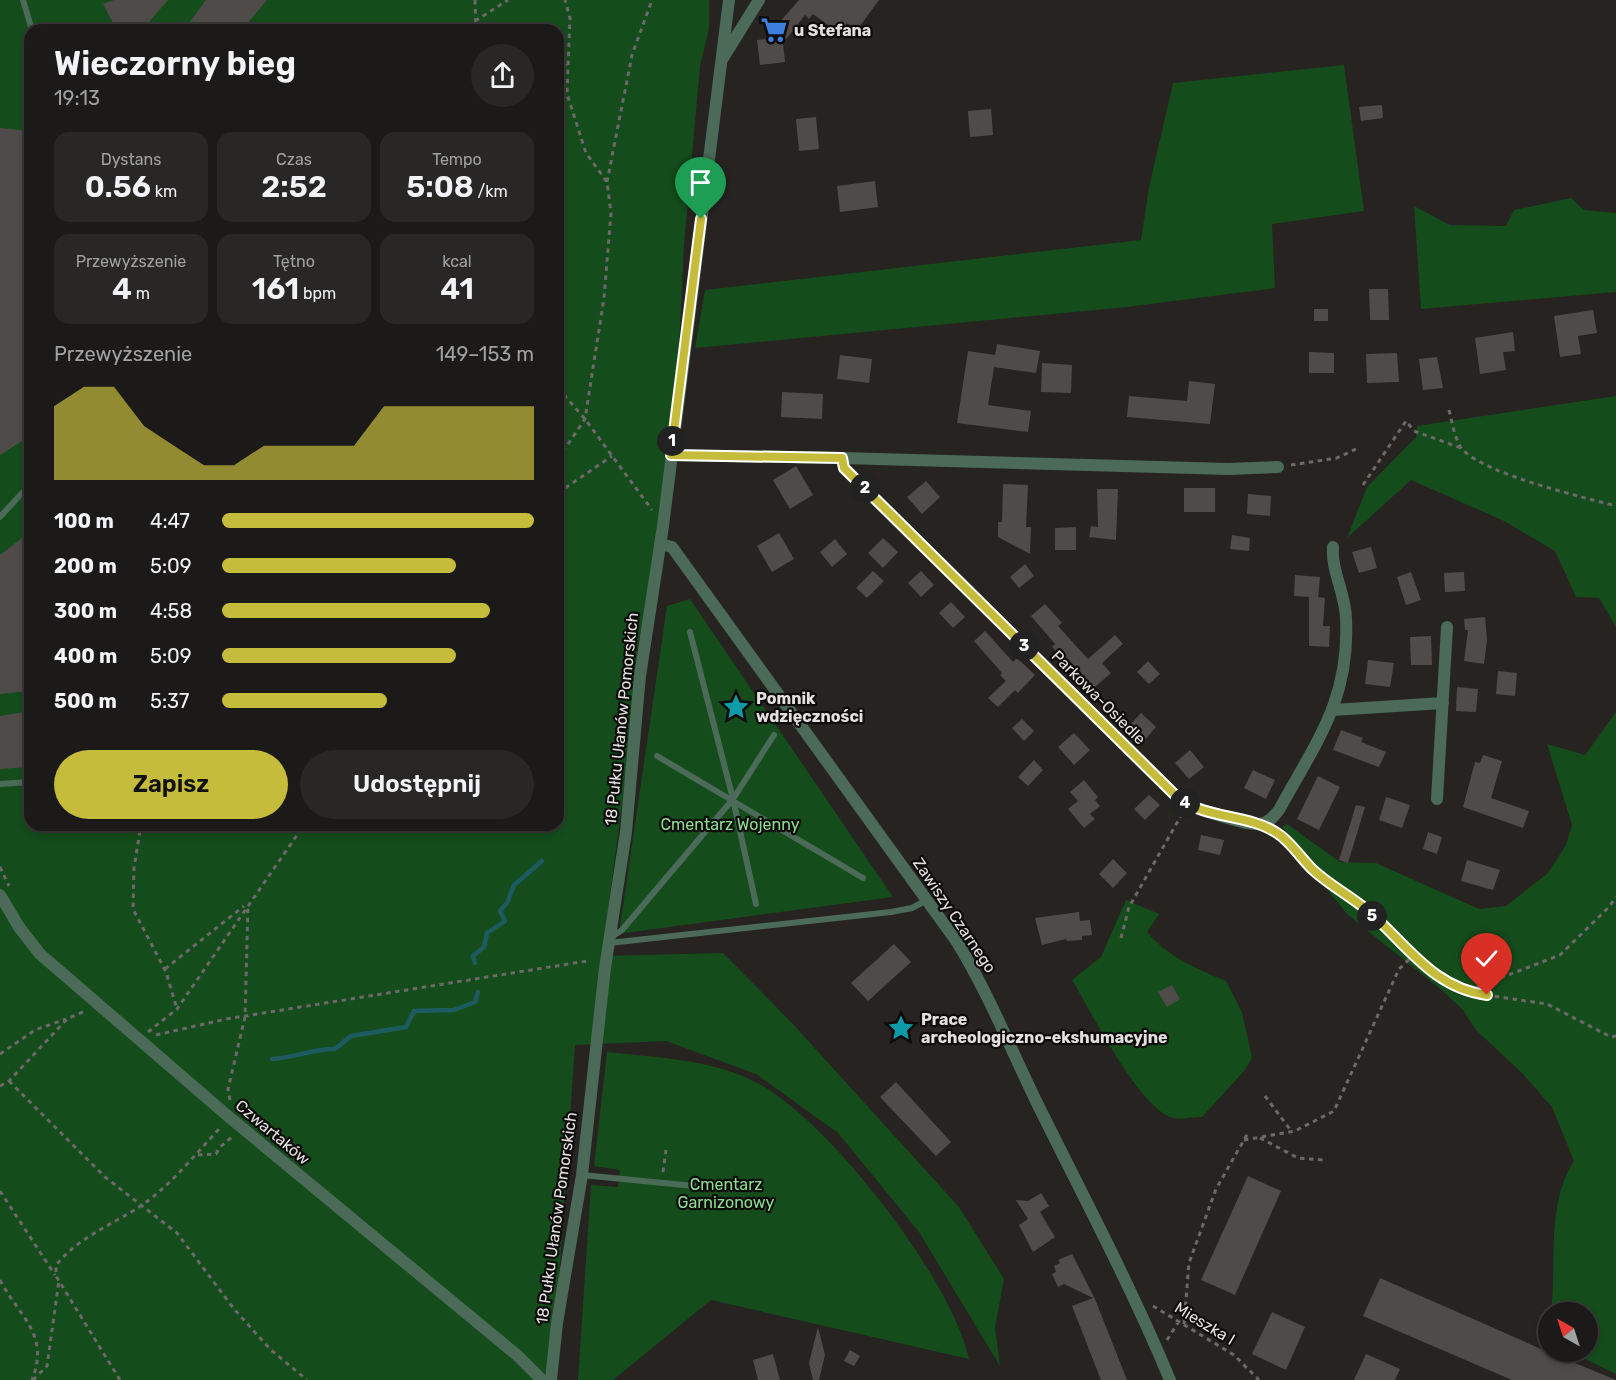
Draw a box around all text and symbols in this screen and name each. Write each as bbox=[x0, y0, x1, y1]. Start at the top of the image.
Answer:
supermarket icon: u Stefana bbox=[759, 15, 789, 45]
place label: u Stefana bbox=[794, 21, 871, 40]
text: Wieczorny bieg bbox=[54, 44, 296, 83]
button: share bbox=[471, 44, 534, 107]
text: 19:13 bbox=[54, 86, 100, 110]
text: Dystans bbox=[101, 150, 161, 169]
text: Czas bbox=[276, 150, 312, 169]
text: Tempo bbox=[432, 150, 482, 169]
pin bbox=[675, 157, 726, 219]
icon: arrive bbox=[684, 166, 717, 199]
text: 0.56 bbox=[85, 169, 151, 205]
text: 2:52 bbox=[261, 169, 327, 205]
text: 5:08 bbox=[406, 169, 474, 205]
text: km bbox=[151, 182, 177, 201]
text: /km bbox=[474, 182, 508, 201]
text: Przewyższenie bbox=[76, 252, 186, 271]
text: Tętno bbox=[273, 252, 315, 271]
text: kcal bbox=[442, 252, 472, 271]
text: 4 bbox=[112, 271, 132, 307]
text: 161 bbox=[252, 271, 299, 307]
text: 41 bbox=[440, 271, 474, 307]
text: m bbox=[132, 284, 150, 303]
text: bpm bbox=[299, 284, 336, 303]
text: Przewyższenie bbox=[54, 342, 192, 366]
text: 149–153 m bbox=[436, 342, 534, 366]
pin: 1 bbox=[657, 426, 687, 456]
text: 1 bbox=[668, 431, 676, 450]
pin: 2 bbox=[850, 473, 880, 503]
text: 2 bbox=[860, 478, 870, 497]
text: 100 m bbox=[54, 509, 114, 533]
text: 4:47 bbox=[150, 509, 190, 533]
text: 200 m bbox=[54, 554, 117, 578]
text: 5:09 bbox=[150, 554, 192, 578]
text: 300 m bbox=[54, 599, 117, 623]
text: 4:58 bbox=[150, 599, 192, 623]
street label: 18 Pułku Ułanów Pomorskich bbox=[601, 612, 642, 827]
pin: 3 bbox=[1009, 631, 1039, 661]
text: 3 bbox=[1019, 636, 1029, 655]
text: 400 m bbox=[54, 644, 117, 668]
text: 5:09 bbox=[150, 644, 192, 668]
street label: Parkowa-Osiedle bbox=[1048, 646, 1150, 748]
text: 500 m bbox=[54, 689, 117, 713]
text: 5:37 bbox=[150, 689, 189, 713]
place label: Pomnik wdzięczności bbox=[756, 689, 863, 726]
place icon: Pomnik wdzięczności bbox=[721, 692, 751, 722]
button: Zapisz bbox=[54, 750, 288, 819]
button: Udostępnij bbox=[300, 750, 534, 819]
pin: 4 bbox=[1170, 788, 1200, 818]
text: 4 bbox=[1180, 793, 1190, 812]
park label: Cmentarz Wojenny bbox=[660, 815, 800, 834]
street label: Zawiszy Czarnego bbox=[909, 854, 1000, 976]
pin: 5 bbox=[1357, 901, 1387, 931]
text: 5 bbox=[1367, 906, 1377, 925]
pin bbox=[1461, 933, 1512, 995]
icon: check bbox=[1470, 942, 1503, 975]
place label: Prace archeologiczno-ekshumacyjne bbox=[921, 1010, 1167, 1047]
place icon: Prace archeologiczno-ekshumacyjne bbox=[886, 1013, 916, 1043]
street label: Czwartaków bbox=[232, 1096, 314, 1169]
street label: 18 Pułku Ułanów Pomorskich bbox=[532, 1111, 581, 1325]
park label: Cmentarz Garnizonowy bbox=[678, 1175, 775, 1212]
street label: Mieszka I bbox=[1171, 1298, 1238, 1349]
north arrow bbox=[1538, 1302, 1598, 1362]
map controls bbox=[1538, 1302, 1598, 1362]

